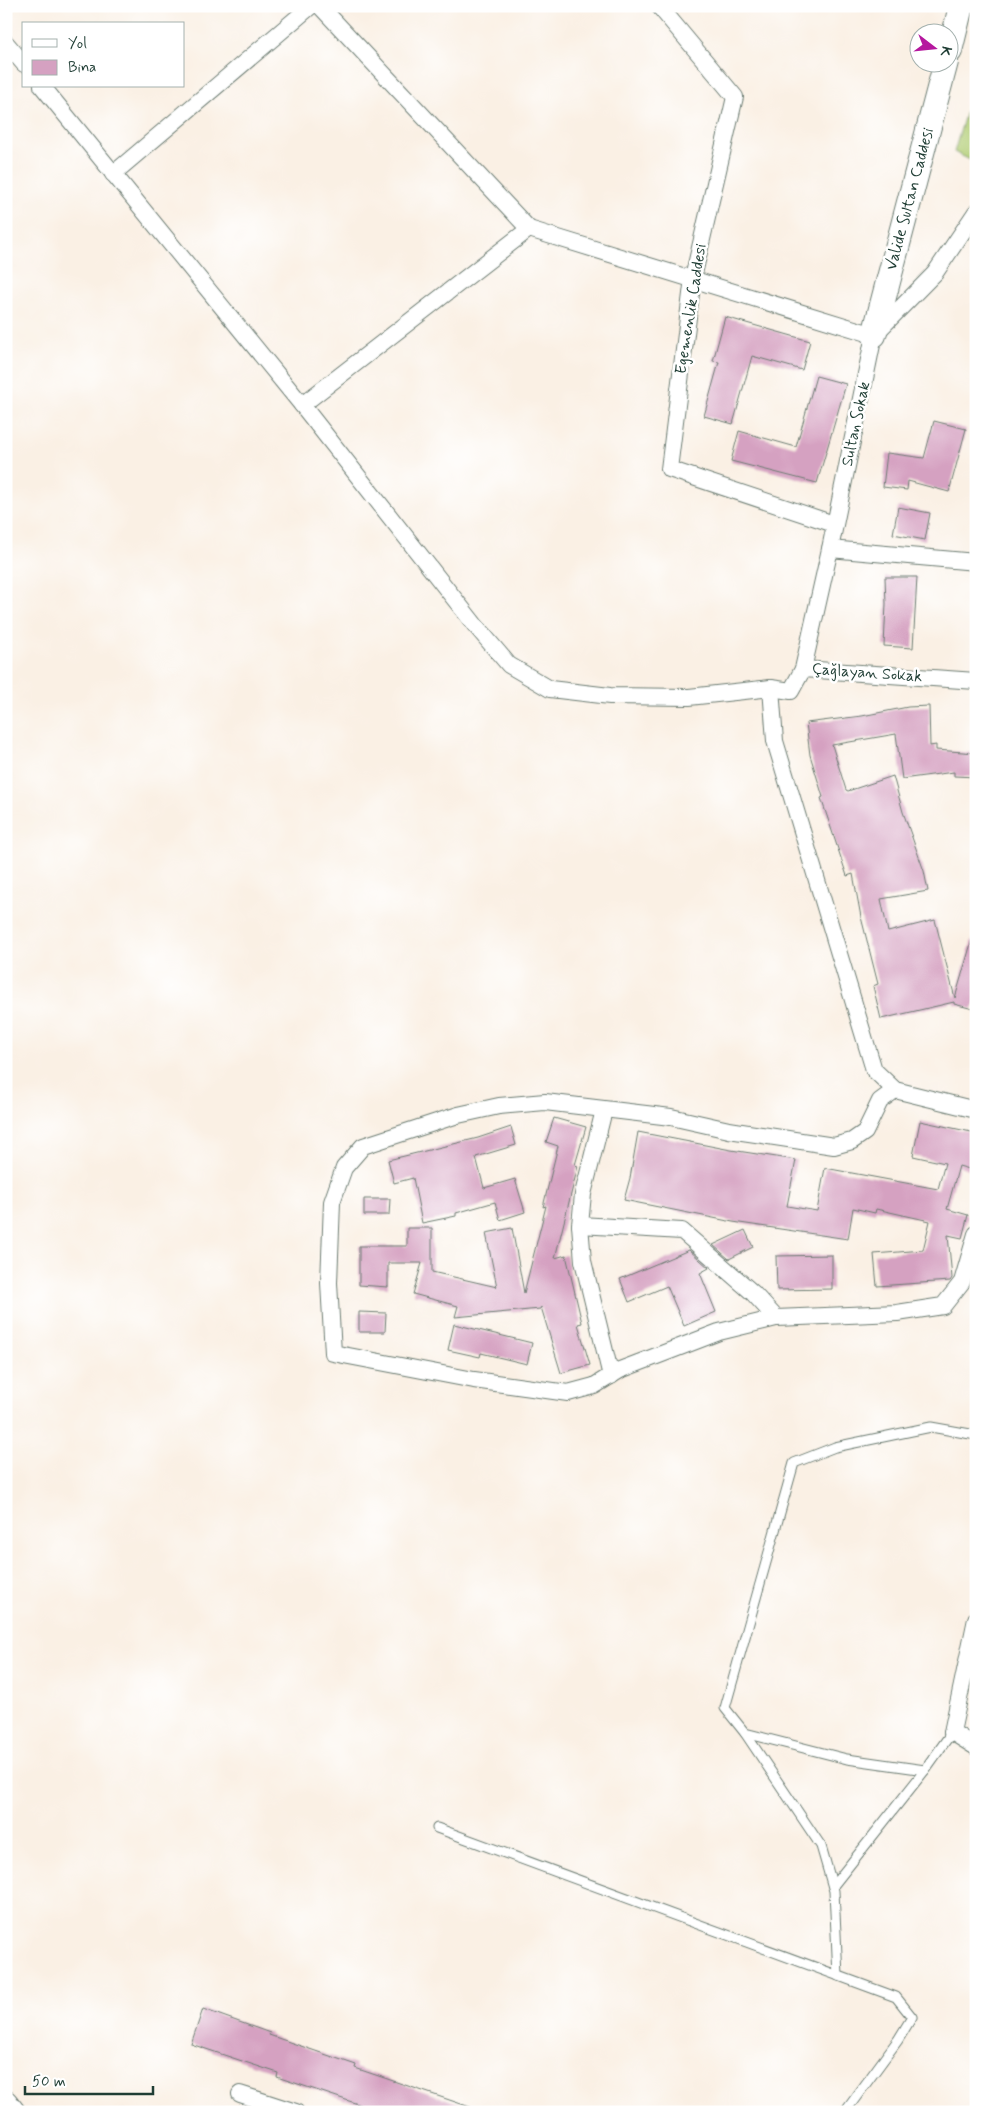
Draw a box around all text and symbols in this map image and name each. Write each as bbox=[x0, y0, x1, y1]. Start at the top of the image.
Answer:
legend bbox=[22, 22, 185, 88]
north arrow bbox=[910, 22, 960, 72]
text: Yol bbox=[68, 34, 87, 54]
text: K bbox=[935, 44, 956, 60]
text: Bina bbox=[68, 58, 96, 78]
street label: Valide Sultan Caddesi bbox=[881, 125, 939, 273]
street label: Egemenlik Caddesi bbox=[670, 242, 712, 376]
street label: Sultan Sokak bbox=[837, 380, 875, 468]
street label: Çağlayan Sokak bbox=[811, 659, 923, 687]
scale bar bbox=[25, 2063, 152, 2095]
text: 50 m bbox=[32, 2072, 66, 2092]

